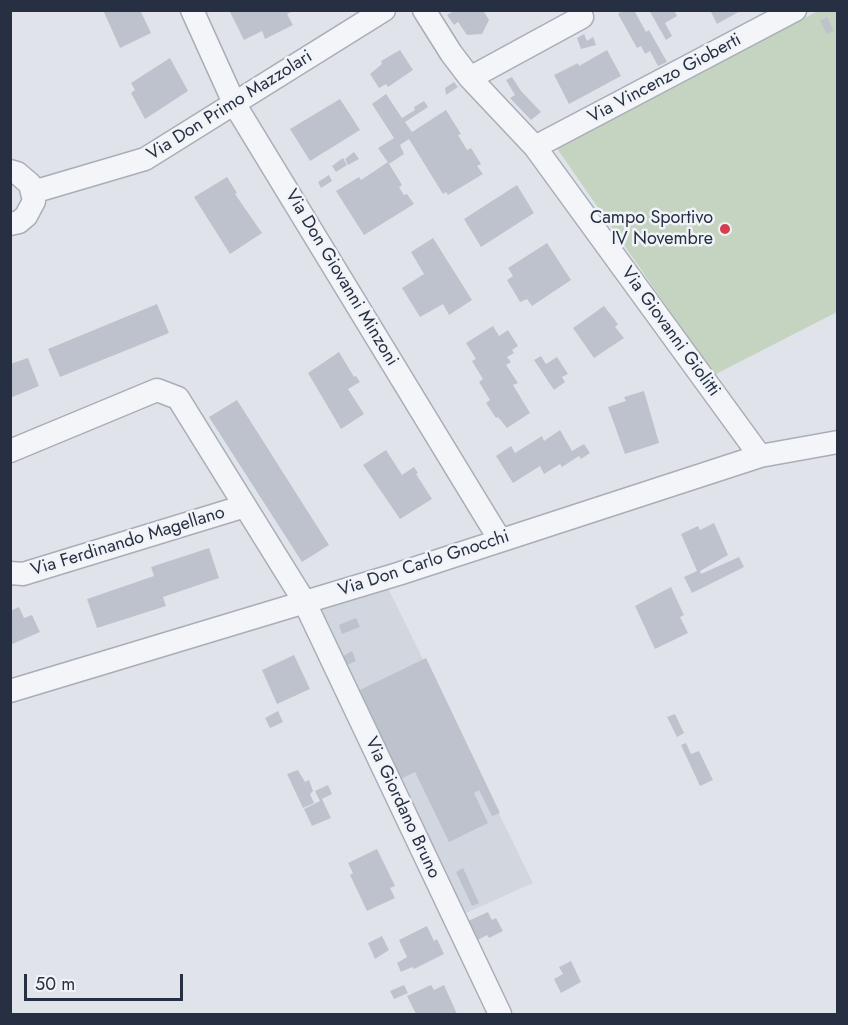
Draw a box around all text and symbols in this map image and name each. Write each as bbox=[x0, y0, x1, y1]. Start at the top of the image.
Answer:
street label: Via Vincenzo Gioberti bbox=[585, 29, 745, 129]
street label: Via Don Primo Mazzolari bbox=[143, 46, 317, 166]
street label: Via Don Giovanni Minzoni bbox=[280, 186, 402, 370]
place label: Campo Sportivo IV Novembre bbox=[590, 208, 713, 250]
marker: Campo Sportivo IV Novembre bbox=[718, 222, 732, 236]
street label: Via Giovanni Giolitti bbox=[616, 263, 724, 401]
street label: Via Ferdinando Magellano bbox=[28, 502, 228, 582]
street label: Via Don Carlo Gnocchi bbox=[336, 526, 512, 602]
street label: Via Giordano Bruno bbox=[360, 734, 444, 882]
scale bar bbox=[27, 962, 186, 1000]
text: 50 m bbox=[35, 971, 75, 997]

